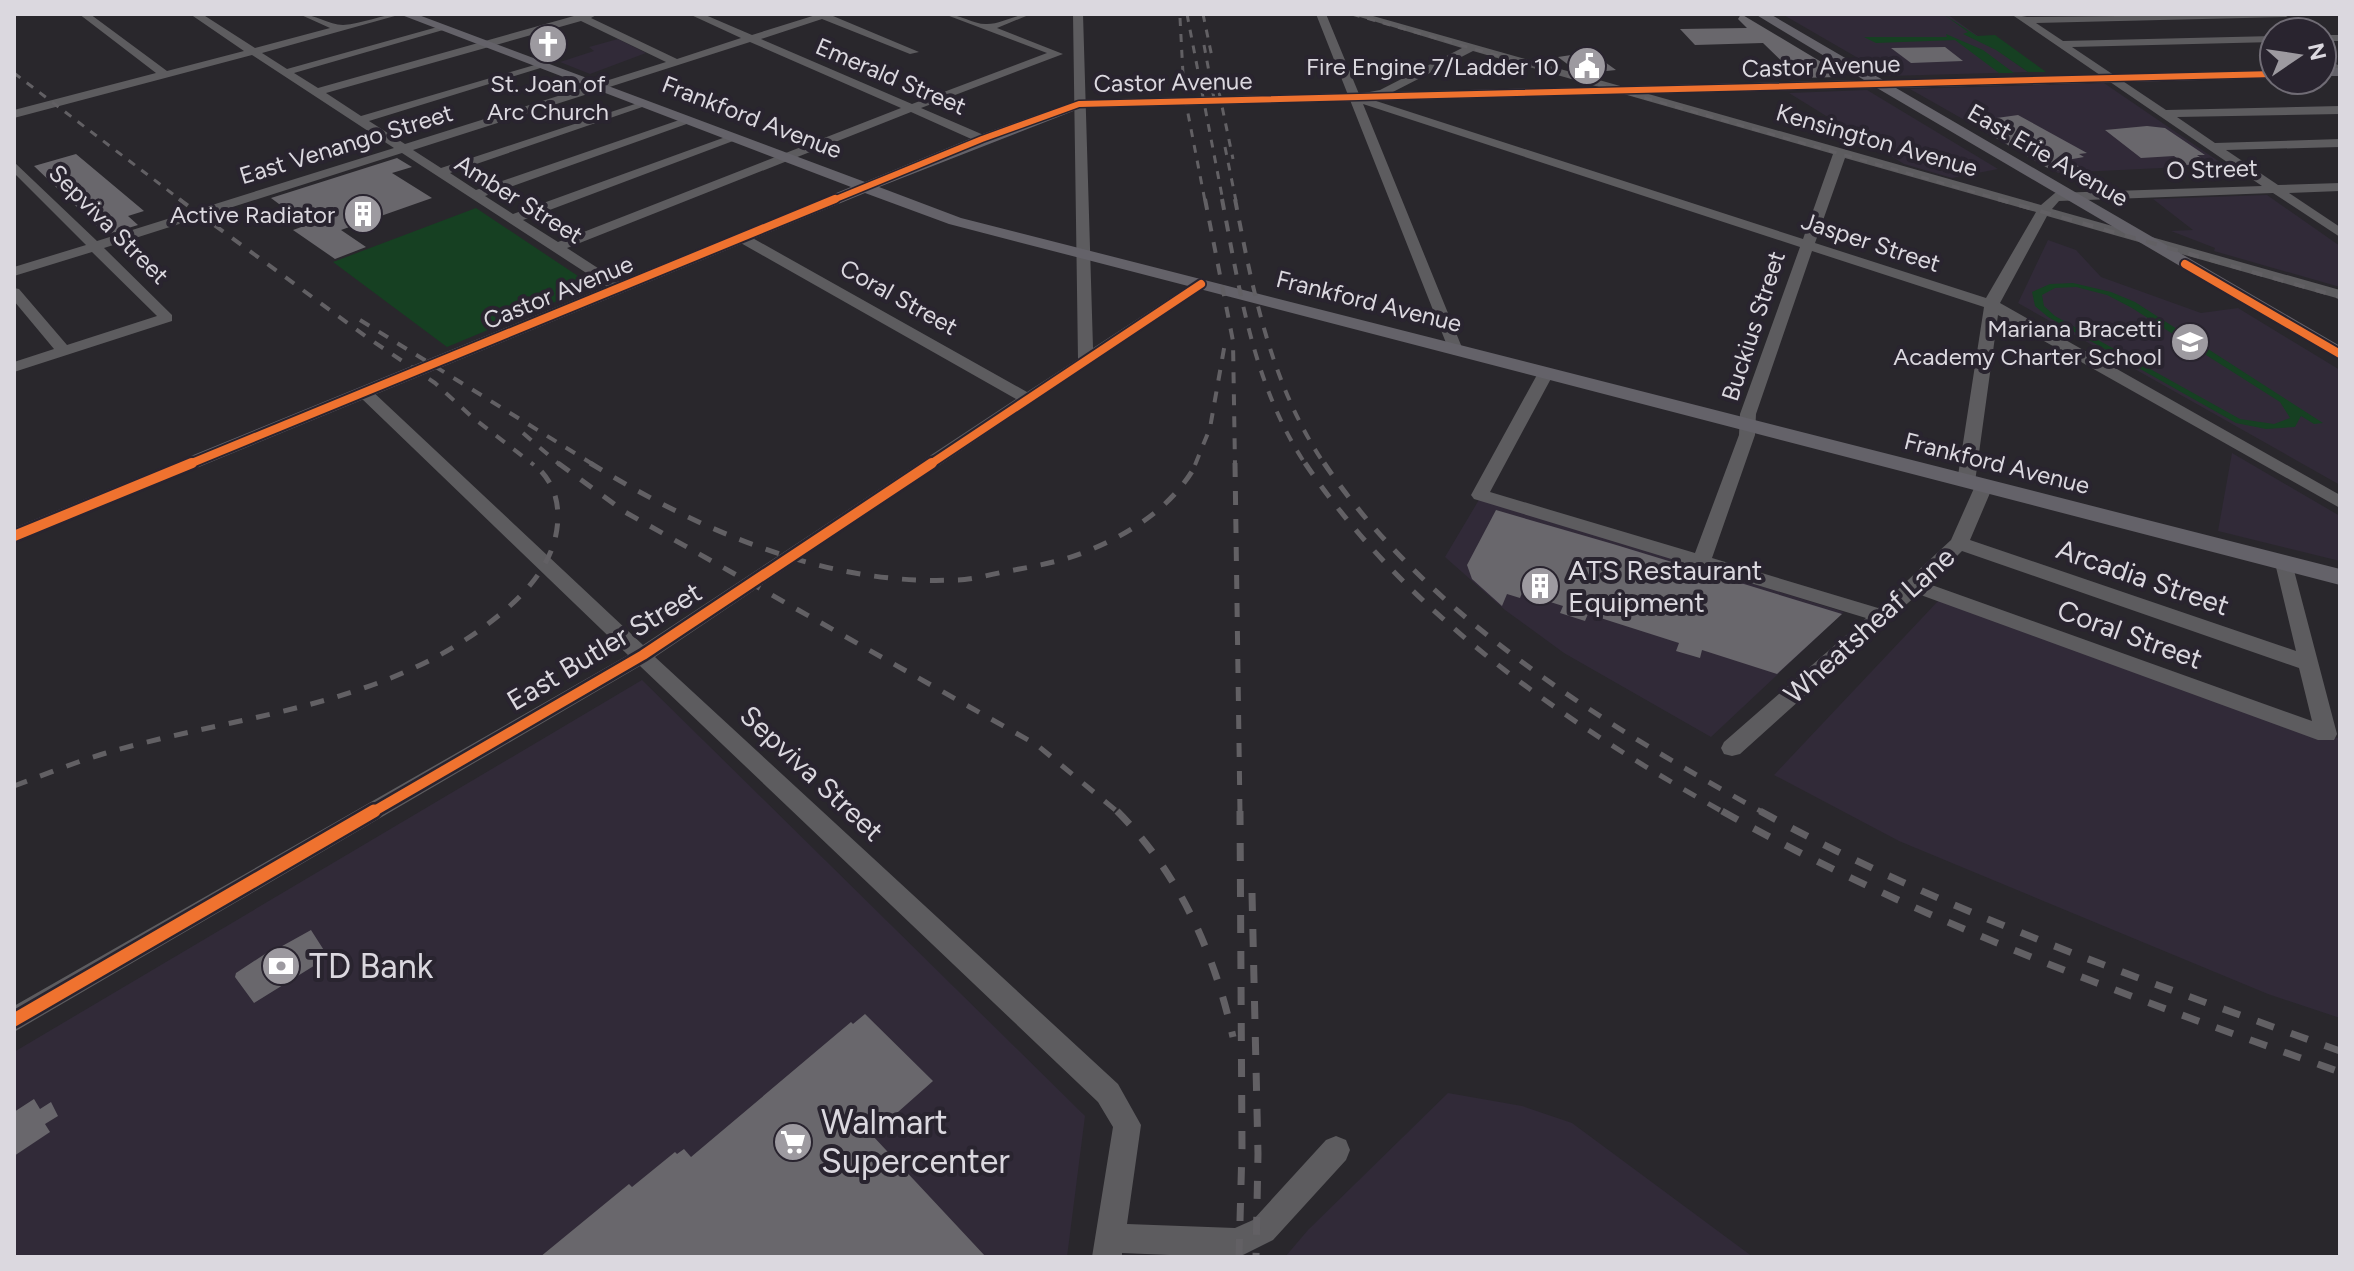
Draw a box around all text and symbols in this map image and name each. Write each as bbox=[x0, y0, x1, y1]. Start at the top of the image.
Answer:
north arrow bbox=[2258, 16, 2338, 96]
church icon: St. Joan of Arc Church bbox=[527, 23, 569, 65]
street label: Emerald Street bbox=[811, 31, 971, 121]
text: N bbox=[2302, 40, 2332, 63]
public building icon: Fire Engine 7/Ladder 10 bbox=[1566, 45, 1608, 87]
street label: Castor Avenue bbox=[1741, 49, 1901, 83]
place label: Fire Engine 7/Ladder 10 bbox=[1306, 52, 1559, 81]
street label: Castor Avenue bbox=[1093, 66, 1253, 98]
place label: St. Joan of Arc Church bbox=[487, 69, 609, 126]
street label: Frankford Avenue bbox=[658, 69, 846, 165]
street label: Kensington Avenue bbox=[1773, 97, 1981, 183]
street label: East Erie Avenue bbox=[1962, 97, 2134, 213]
street label: East Venango Street bbox=[236, 98, 456, 190]
street label: Amber Street bbox=[450, 148, 588, 250]
street label: O Street bbox=[2166, 153, 2258, 185]
street label: Sepviva Street bbox=[43, 158, 175, 290]
building icon: Active Radiator bbox=[342, 193, 384, 235]
place label: Active Radiator bbox=[170, 200, 335, 229]
street label: Jasper Street bbox=[1798, 206, 1944, 278]
street label: Buckius Street bbox=[1715, 247, 1791, 405]
street label: Castor Avenue bbox=[479, 249, 637, 335]
street label: Coral Street bbox=[835, 253, 963, 341]
street label: Frankford Avenue bbox=[1273, 264, 1465, 338]
place label: Mariana Bracetti Academy Charter School bbox=[1893, 314, 2162, 371]
school or university icon: Mariana Bracetti Academy Charter School bbox=[2169, 321, 2211, 363]
street label: Frankford Avenue bbox=[1901, 426, 2093, 500]
street label: Arcadia Street bbox=[2052, 532, 2234, 622]
street label: Wheatsheaf Lane bbox=[1777, 539, 1961, 711]
place label: ATS Restaurant Equipment bbox=[1568, 553, 1762, 619]
building icon: ATS Restaurant Equipment bbox=[1519, 565, 1561, 607]
street label: East Butler Street bbox=[501, 575, 707, 717]
street label: Coral Street bbox=[2053, 592, 2207, 676]
street label: Sepviva Street bbox=[733, 698, 891, 848]
bank icon: TD Bank bbox=[260, 945, 302, 987]
place label: TD Bank bbox=[309, 946, 434, 987]
place label: Walmart Supercenter bbox=[821, 1102, 1010, 1182]
supermarket icon: Walmart Supercenter bbox=[772, 1121, 814, 1163]

